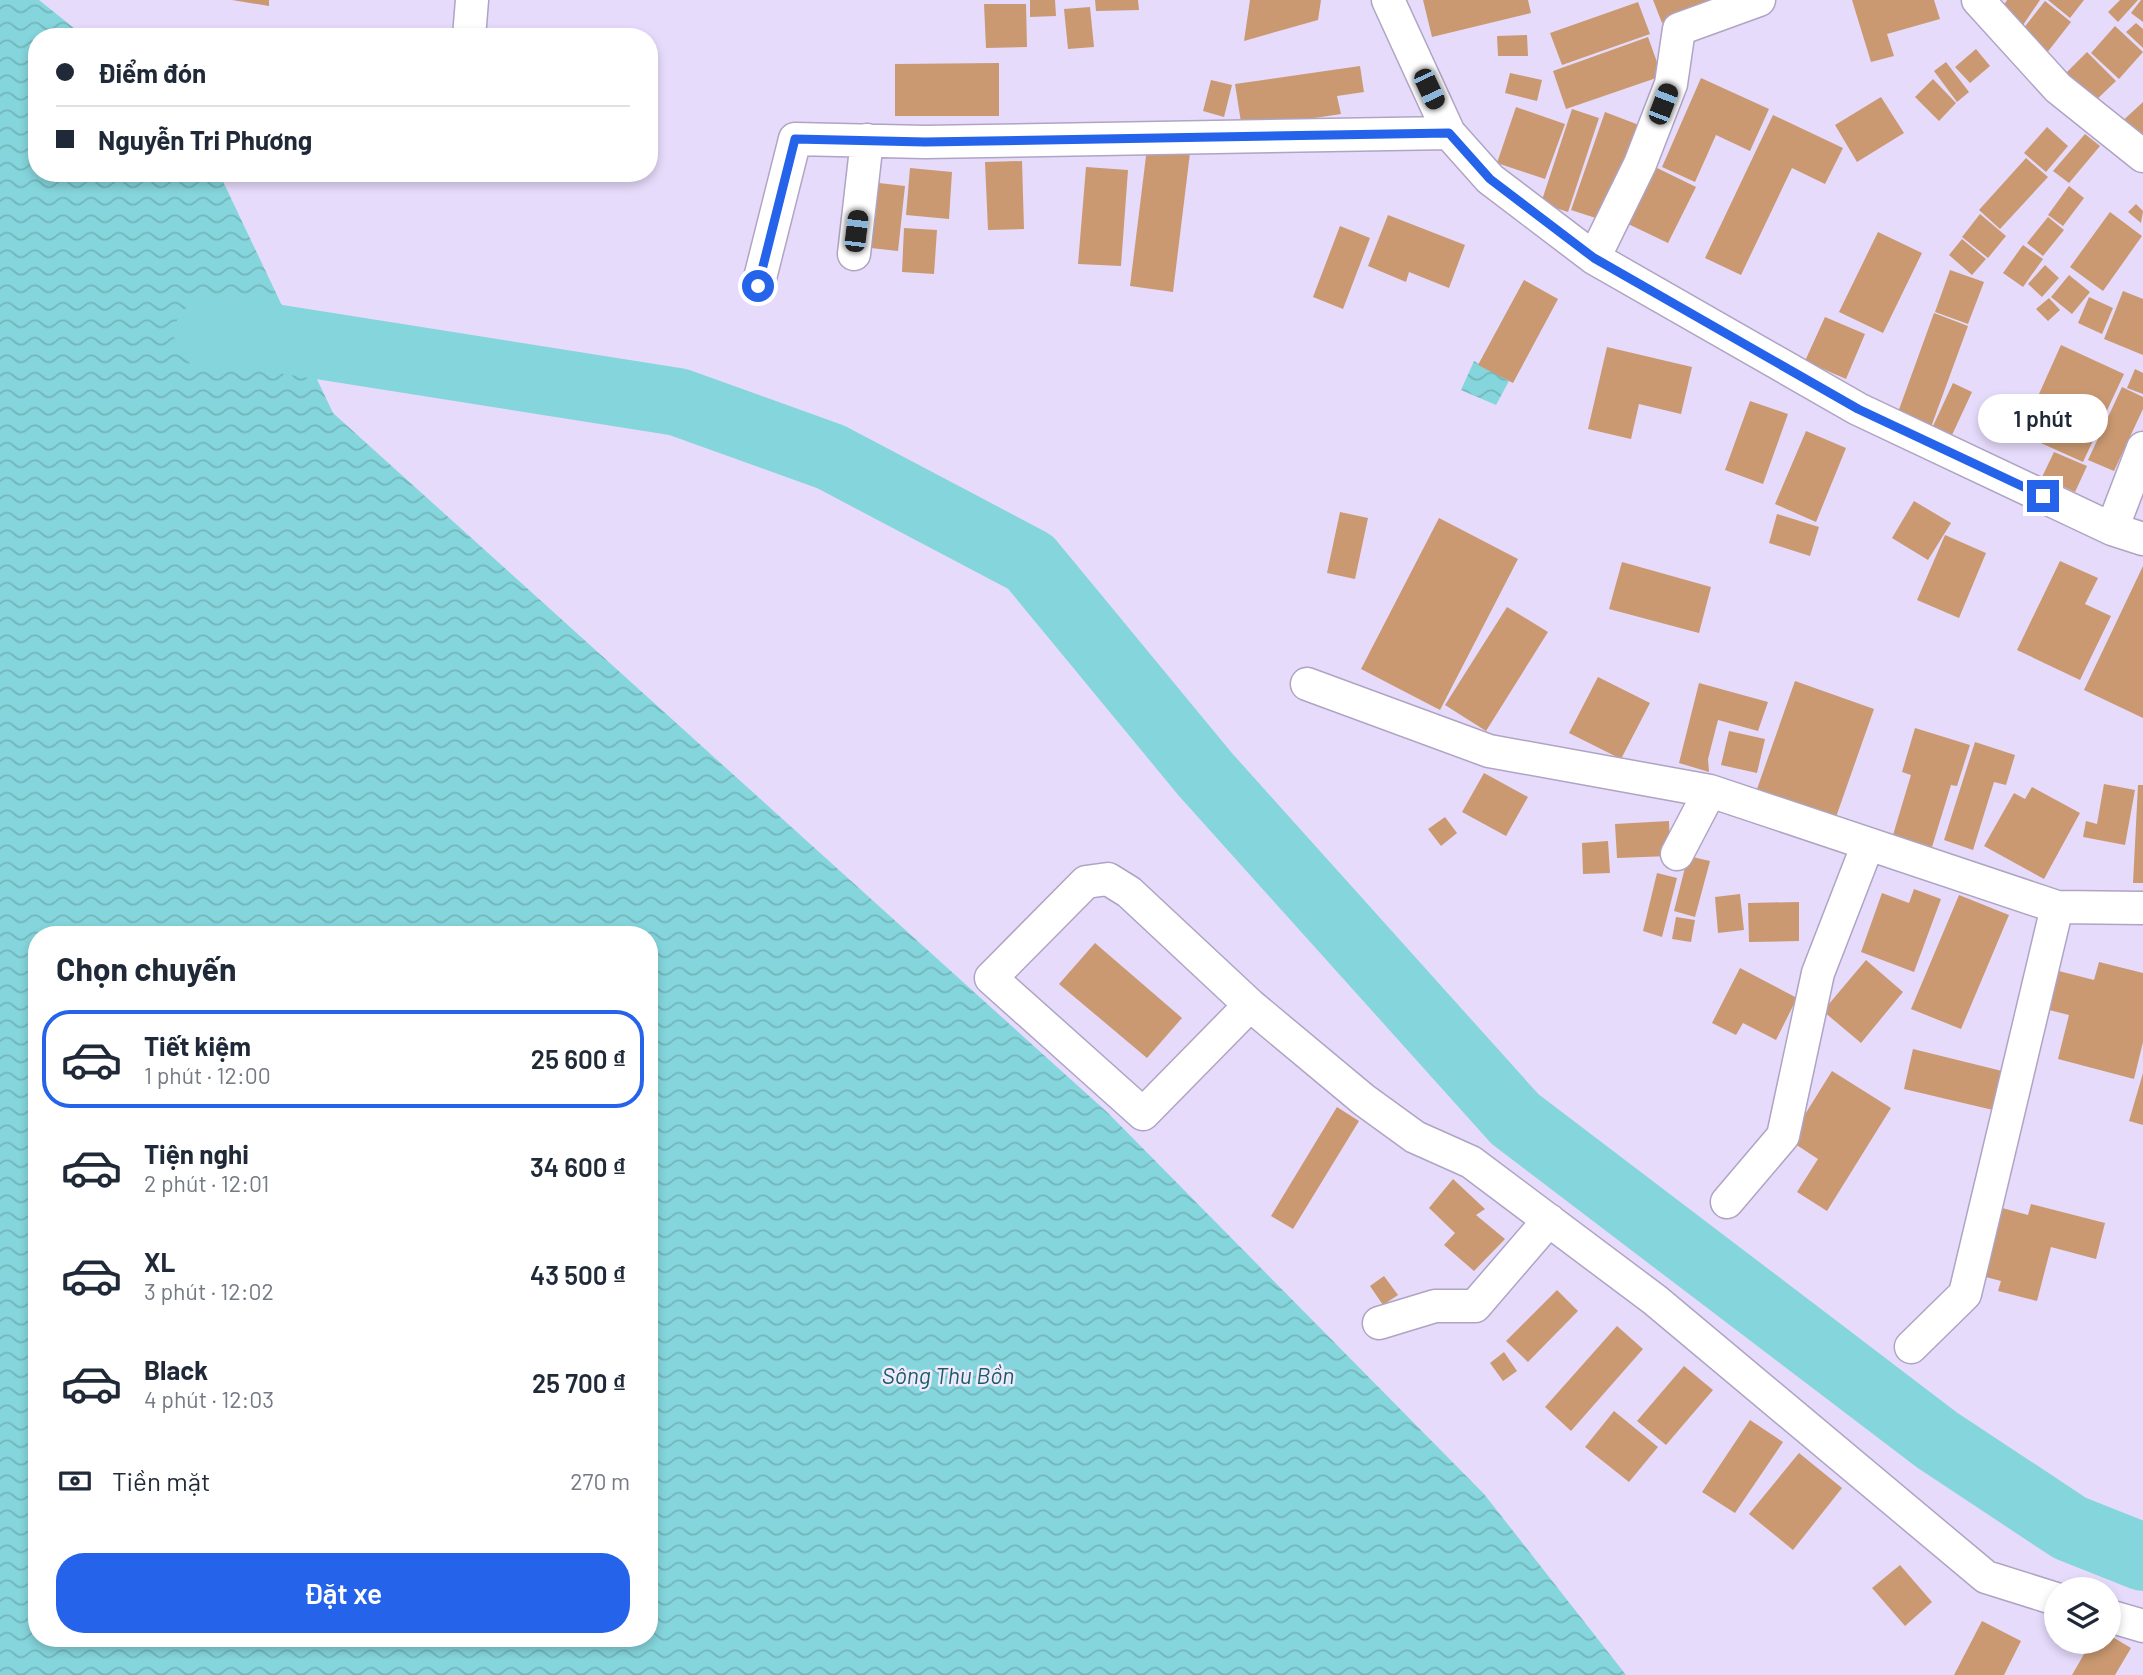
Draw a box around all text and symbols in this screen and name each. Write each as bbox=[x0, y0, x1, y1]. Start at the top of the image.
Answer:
text: Điểm đón bbox=[98, 57, 206, 88]
car bbox=[1411, 66, 1448, 112]
car bbox=[1646, 81, 1681, 127]
text: Nguyễn Tri Phương bbox=[98, 124, 312, 155]
car bbox=[844, 209, 869, 253]
route start bbox=[742, 270, 774, 302]
callout: 1 phút bbox=[1978, 394, 2108, 444]
text: 1 phút bbox=[2013, 404, 2073, 432]
route end bbox=[2027, 480, 2059, 512]
text: Chọn chuyến bbox=[56, 949, 236, 987]
icon: car bbox=[60, 1028, 123, 1091]
text: Tiết kiệm bbox=[144, 1030, 251, 1061]
text: 25 600 ₫ bbox=[531, 1043, 626, 1074]
text: 1 phút · 12:00 bbox=[144, 1061, 271, 1089]
icon: car bbox=[60, 1136, 123, 1199]
text: Tiện nghi bbox=[144, 1138, 249, 1169]
text: 34 600 ₫ bbox=[530, 1151, 626, 1182]
text: 2 phút · 12:01 bbox=[144, 1169, 269, 1197]
icon: car bbox=[60, 1244, 123, 1307]
text: XL bbox=[144, 1246, 175, 1277]
text: 43 500 ₫ bbox=[530, 1259, 626, 1290]
text: 3 phút · 12:02 bbox=[144, 1277, 274, 1305]
icon: car bbox=[60, 1352, 123, 1415]
text: Black bbox=[144, 1354, 208, 1385]
water label: Sông Thu Bồn bbox=[882, 1361, 1014, 1389]
text: 25 700 ₫ bbox=[532, 1367, 626, 1398]
text: 4 phút · 12:03 bbox=[144, 1385, 274, 1413]
icon: cash bbox=[56, 1462, 94, 1500]
text: Tiền mặt bbox=[112, 1465, 210, 1496]
text: 270 m bbox=[570, 1467, 630, 1495]
button: Đặt xe bbox=[56, 1553, 630, 1633]
map controls bbox=[2044, 1577, 2121, 1654]
button: layers bbox=[2044, 1577, 2121, 1654]

